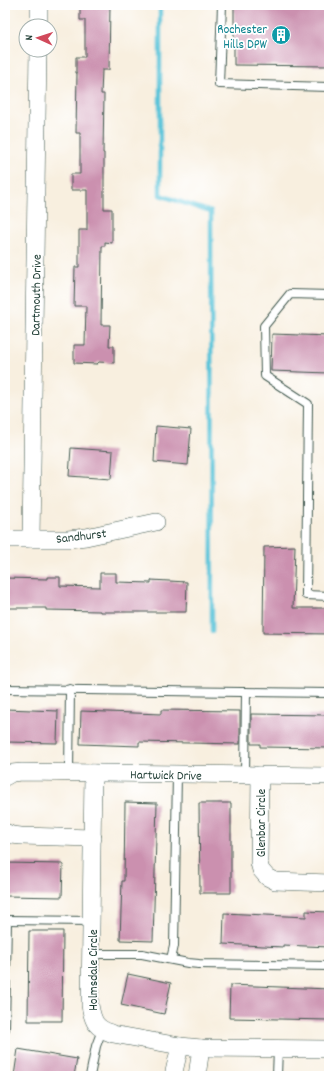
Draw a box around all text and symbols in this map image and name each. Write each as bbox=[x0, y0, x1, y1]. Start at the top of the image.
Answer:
north arrow bbox=[18, 18, 58, 58]
place label: Rochester Hills DPW bbox=[217, 21, 268, 55]
building icon: Rochester Hills DPW bbox=[270, 24, 292, 46]
text: N bbox=[22, 34, 38, 41]
street label: Dartmouth Drive bbox=[27, 254, 48, 336]
street label: Sandhurst bbox=[55, 525, 108, 550]
street label: Hartwick Drive bbox=[130, 766, 202, 787]
street label: Glenbar Circle bbox=[253, 788, 272, 857]
street label: Holmsdale Circle bbox=[85, 929, 104, 1011]

